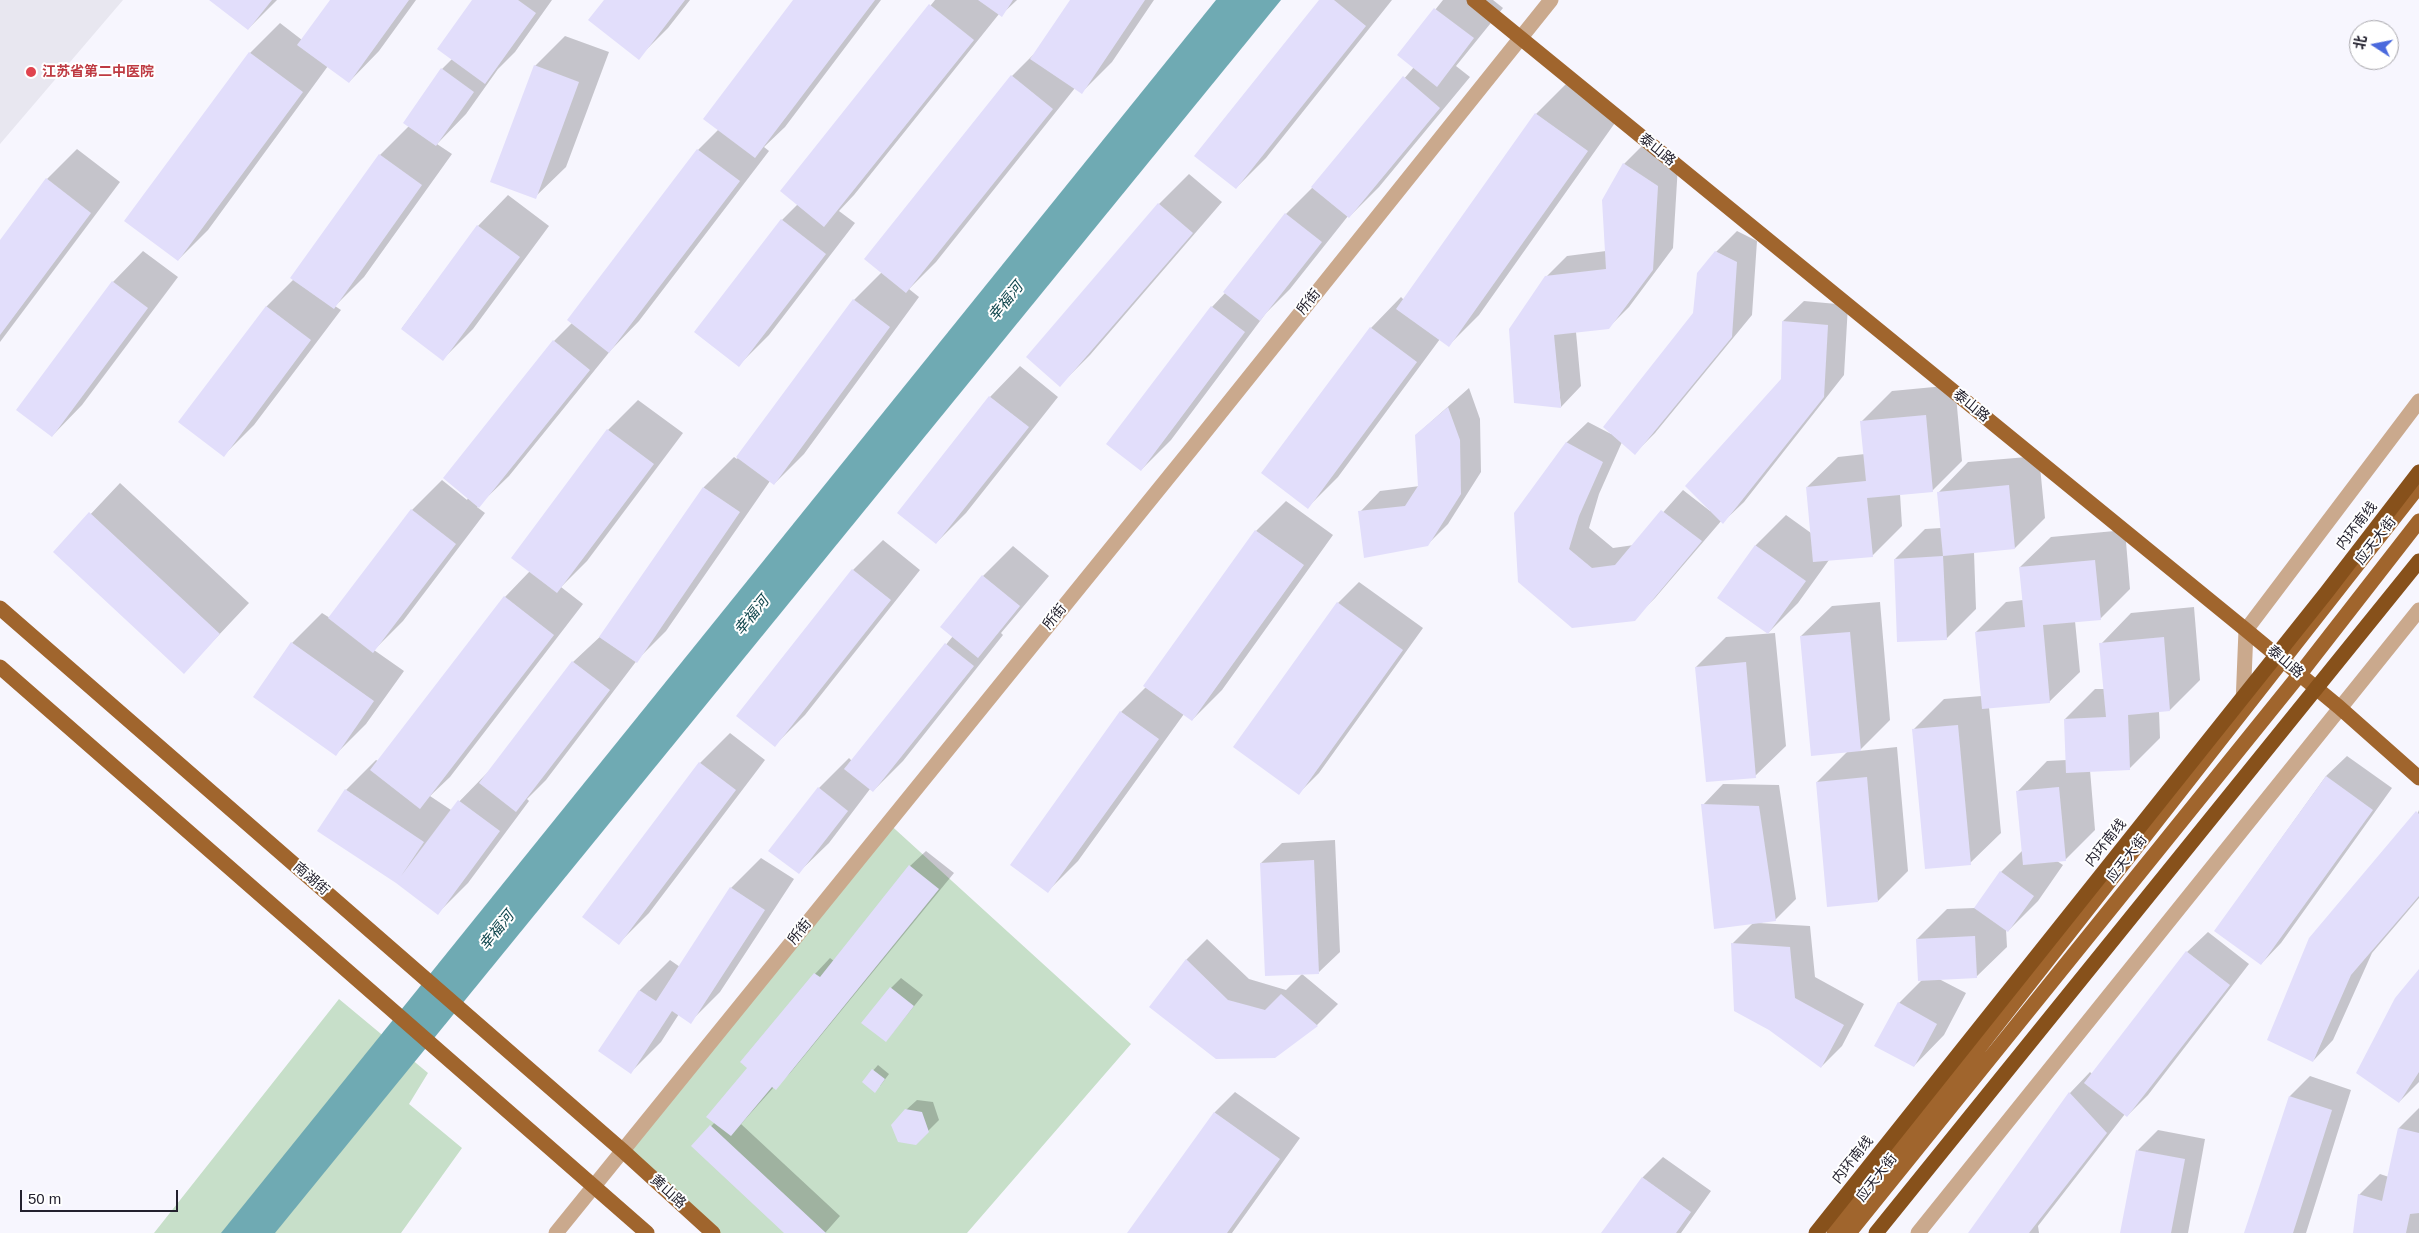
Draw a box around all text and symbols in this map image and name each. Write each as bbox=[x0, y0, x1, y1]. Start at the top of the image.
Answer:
north arrow bbox=[2349, 20, 2399, 70]
text: 北 bbox=[2351, 34, 2369, 51]
place label: 江苏省第二中医院 bbox=[42, 64, 154, 80]
marker: 江苏省第二中医院 bbox=[24, 65, 38, 79]
street label: 泰山路 bbox=[1635, 130, 1679, 170]
water label: 幸福河 bbox=[985, 279, 1027, 325]
street label: 所街 bbox=[1294, 286, 1324, 318]
street label: 泰山路 bbox=[1949, 386, 1993, 426]
street label: 内环南线 bbox=[2333, 499, 2381, 553]
street label: 应天大街 bbox=[2352, 514, 2400, 568]
water label: 幸福河 bbox=[731, 593, 773, 639]
street label: 所街 bbox=[1040, 601, 1070, 633]
street label: 泰山路 bbox=[2264, 642, 2306, 682]
street label: 内环南线 bbox=[2082, 816, 2130, 870]
street label: 应天大街 bbox=[2103, 832, 2151, 886]
street label: 南湖街 bbox=[290, 859, 332, 899]
water label: 幸福河 bbox=[476, 908, 518, 954]
street label: 所街 bbox=[785, 916, 815, 948]
street label: 内环南线 bbox=[1829, 1133, 1877, 1187]
street label: 应天大街 bbox=[1853, 1151, 1901, 1205]
street label: 黄山路 bbox=[647, 1172, 689, 1212]
scale bar bbox=[22, 1180, 180, 1212]
text: 50 m bbox=[28, 1190, 61, 1207]

